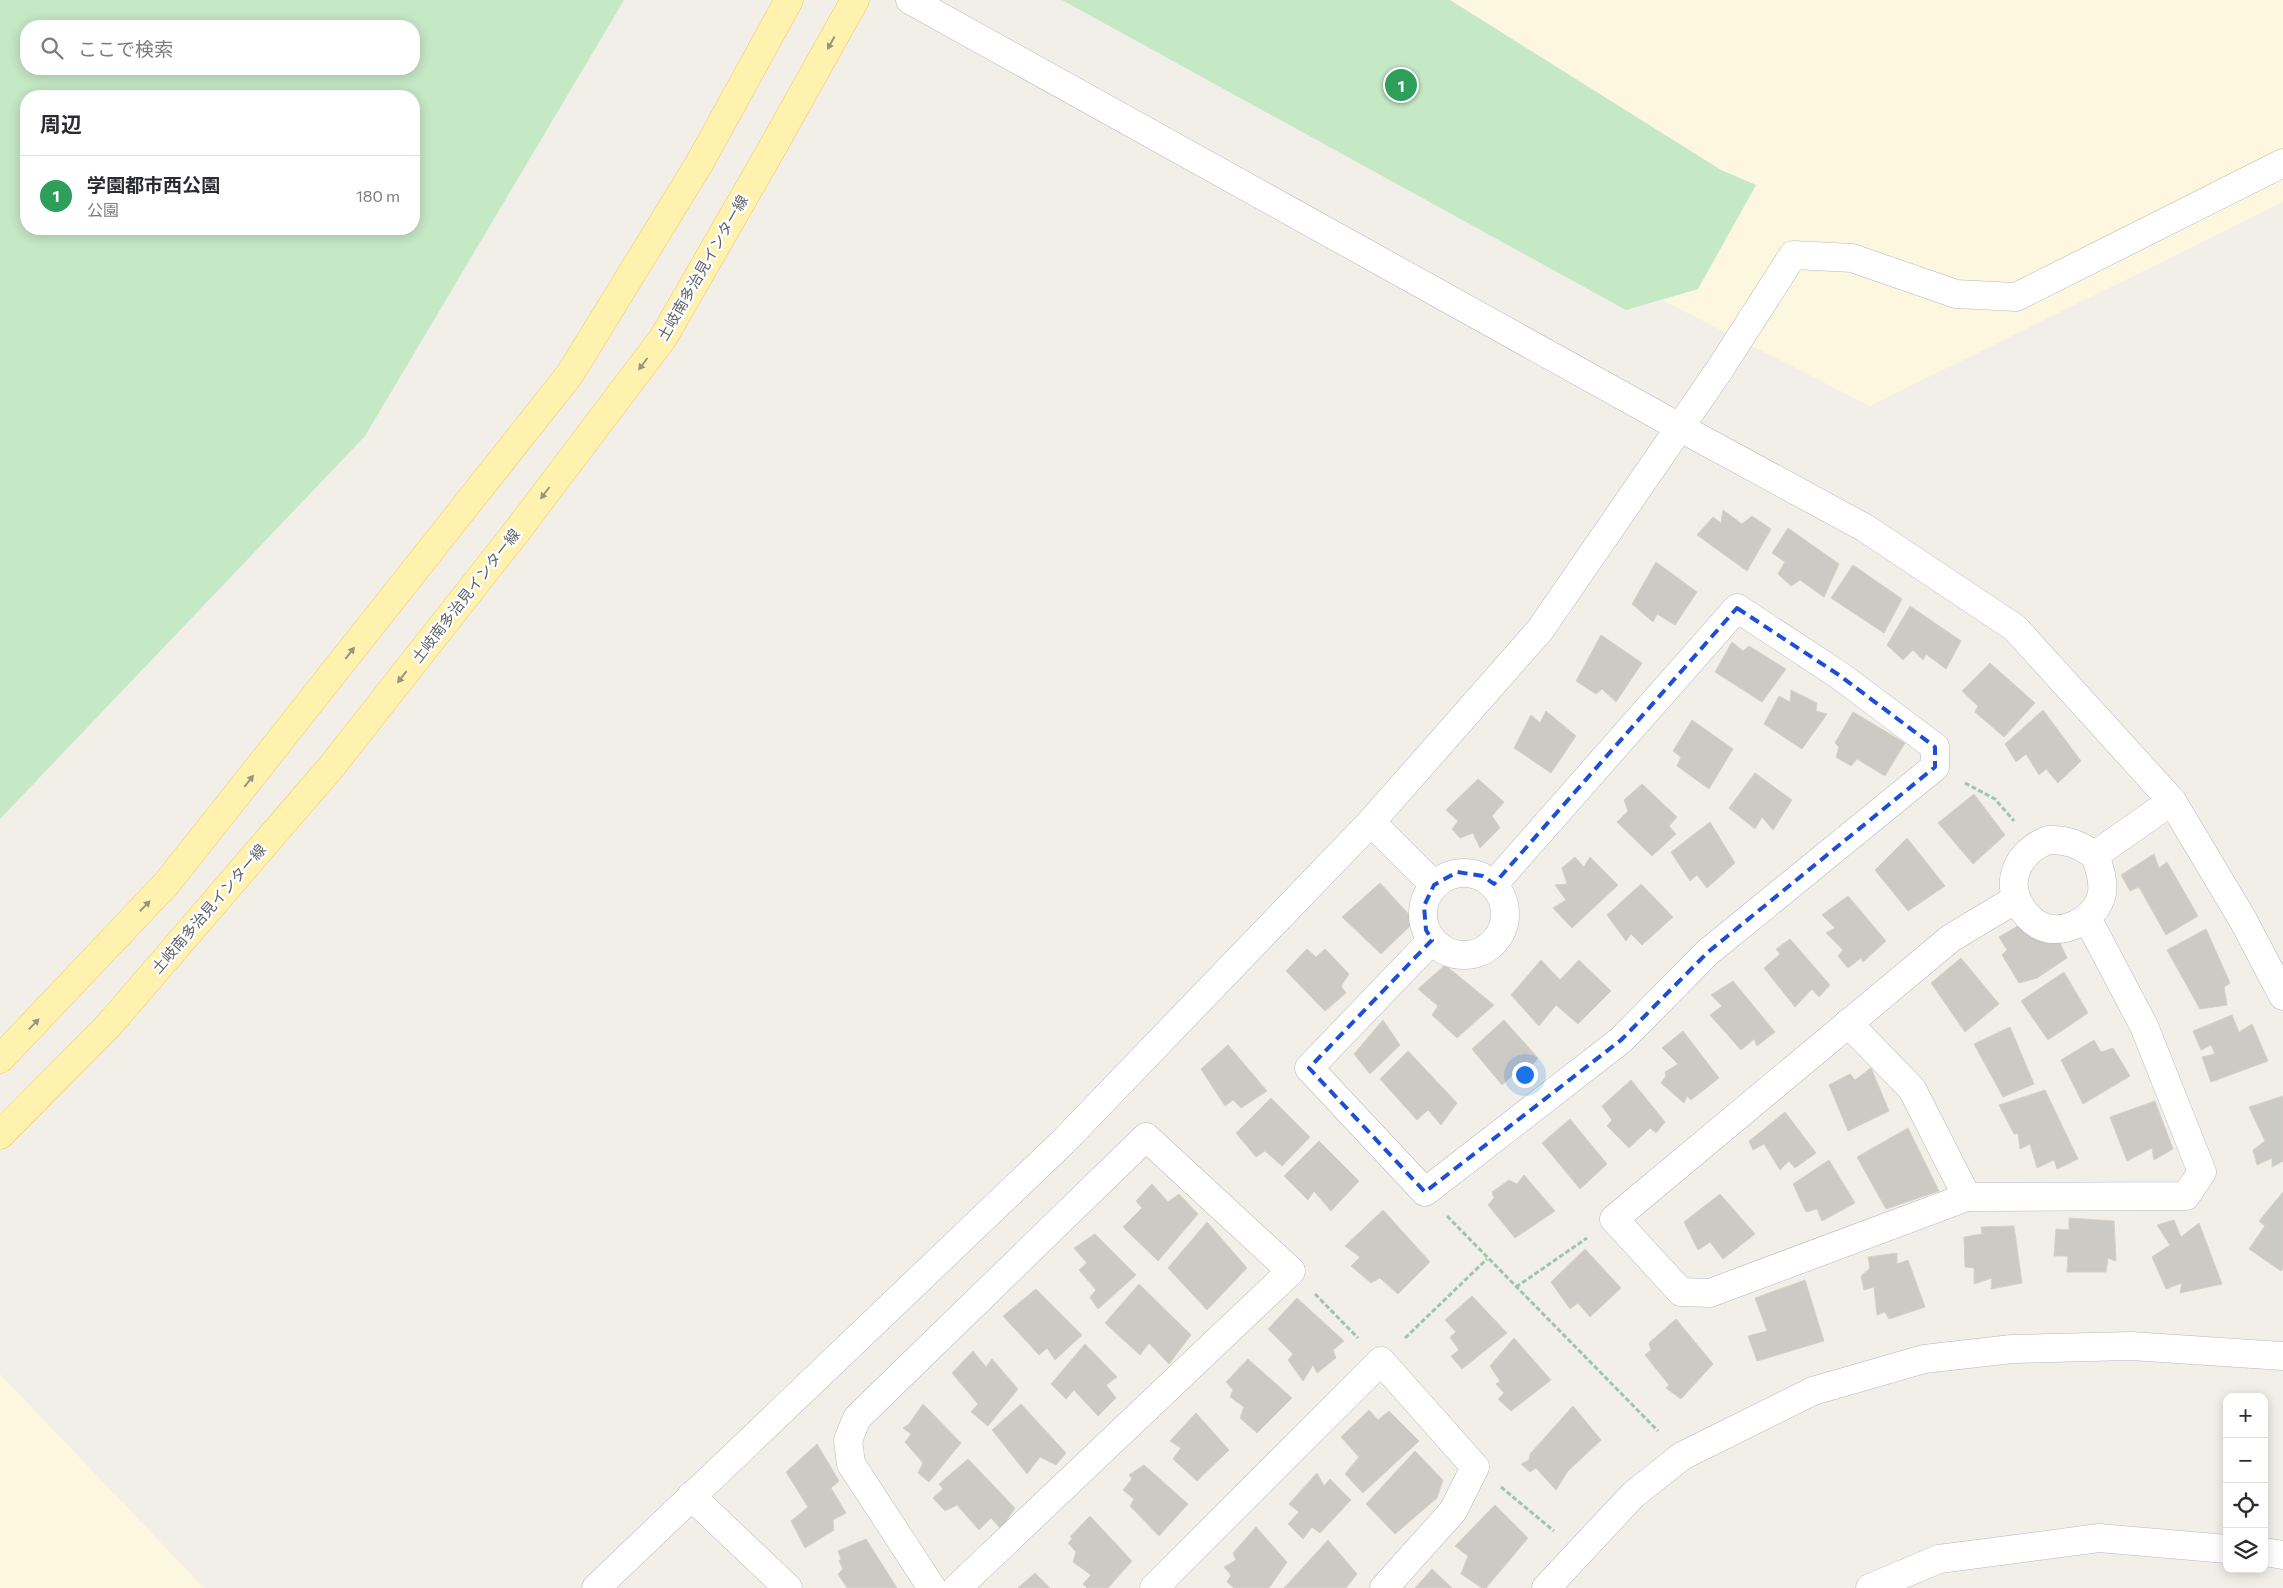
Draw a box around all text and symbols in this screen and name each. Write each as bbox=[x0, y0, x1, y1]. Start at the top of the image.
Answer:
search box bbox=[20, 20, 420, 75]
icon: search bbox=[38, 34, 66, 62]
one-way arrow bbox=[827, 36, 836, 49]
text: ここで検索 bbox=[78, 37, 173, 60]
pin: 1 bbox=[1385, 66, 1417, 104]
text: 周辺 bbox=[40, 111, 82, 136]
text: 学園都市西公園 bbox=[87, 173, 220, 196]
text: 1 bbox=[52, 186, 60, 205]
text: 180 m bbox=[356, 186, 400, 205]
street label: 土岐南多治見インター線 bbox=[653, 192, 751, 343]
text: 公園 bbox=[87, 200, 119, 219]
one-way arrow bbox=[638, 357, 649, 370]
one-way arrow bbox=[540, 486, 550, 500]
street label: 土岐南多治見インター線 bbox=[407, 525, 523, 666]
one-way arrow bbox=[344, 647, 355, 660]
one-way arrow bbox=[397, 670, 408, 683]
one-way arrow bbox=[243, 775, 254, 788]
street label: 土岐南多治見インター線 bbox=[147, 840, 269, 977]
one-way arrow bbox=[139, 900, 151, 912]
one-way arrow bbox=[28, 1018, 40, 1030]
your location bbox=[1512, 1062, 1538, 1088]
map controls bbox=[2223, 1393, 2268, 1573]
button: + bbox=[2223, 1393, 2268, 1438]
button: − bbox=[2223, 1438, 2268, 1483]
button: locate bbox=[2223, 1483, 2268, 1528]
button: layers bbox=[2223, 1528, 2268, 1573]

